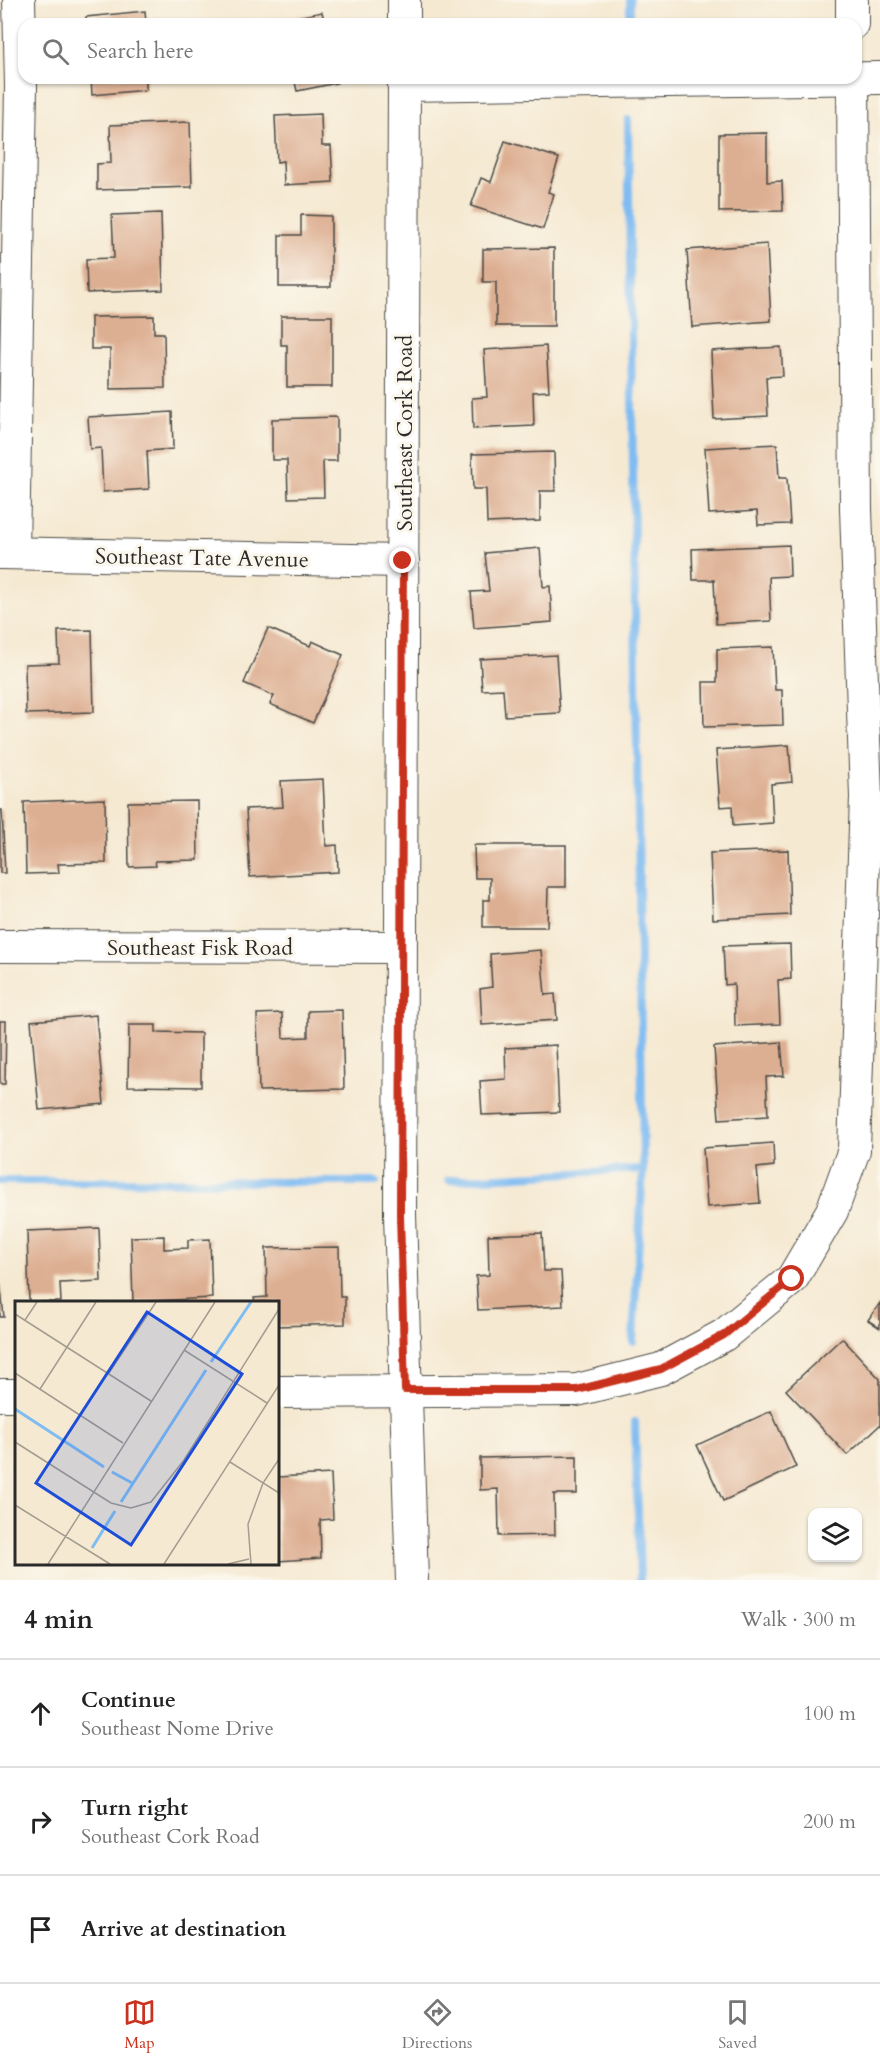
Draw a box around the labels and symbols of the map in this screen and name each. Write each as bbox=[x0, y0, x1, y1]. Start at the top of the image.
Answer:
street label: Southeast Cork Road bbox=[390, 334, 420, 531]
street label: Southeast Tate Avenue bbox=[95, 541, 309, 575]
route end bbox=[389, 547, 415, 573]
street label: Southeast Fisk Road bbox=[107, 933, 293, 963]
route start bbox=[778, 1265, 804, 1291]
inset map bbox=[15, 1301, 279, 1565]

